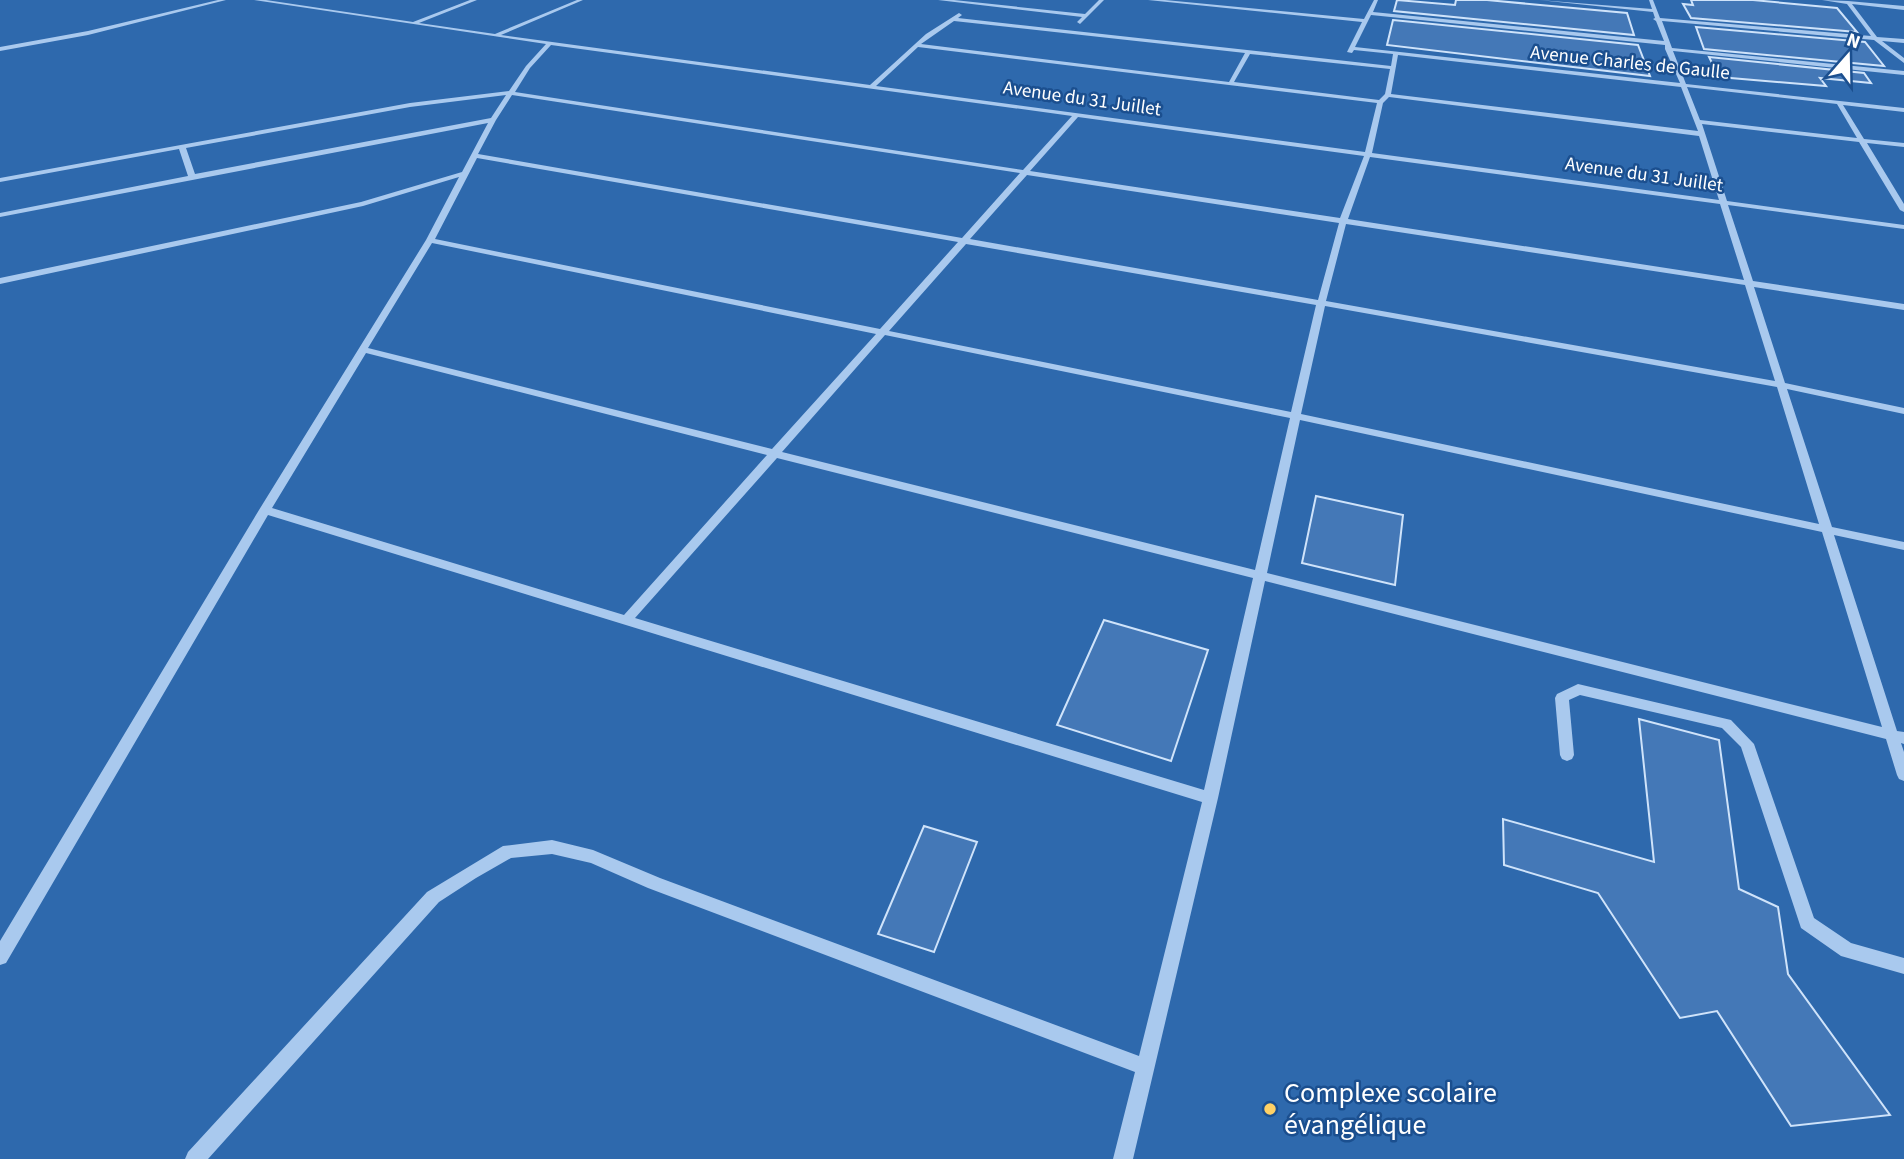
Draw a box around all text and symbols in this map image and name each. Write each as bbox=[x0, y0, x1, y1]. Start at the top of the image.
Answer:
north arrow bbox=[1813, 21, 1883, 91]
text: N bbox=[1843, 27, 1864, 56]
street label: Avenue Charles de Gaulle bbox=[1529, 39, 1731, 87]
street label: Avenue du 31 Juillet bbox=[1001, 75, 1163, 124]
street label: Avenue du 31 Juillet bbox=[1563, 151, 1725, 200]
place label: Complexe scolaire évangélique bbox=[1284, 1073, 1497, 1145]
marker: Complexe scolaire évangélique bbox=[1262, 1101, 1278, 1117]

